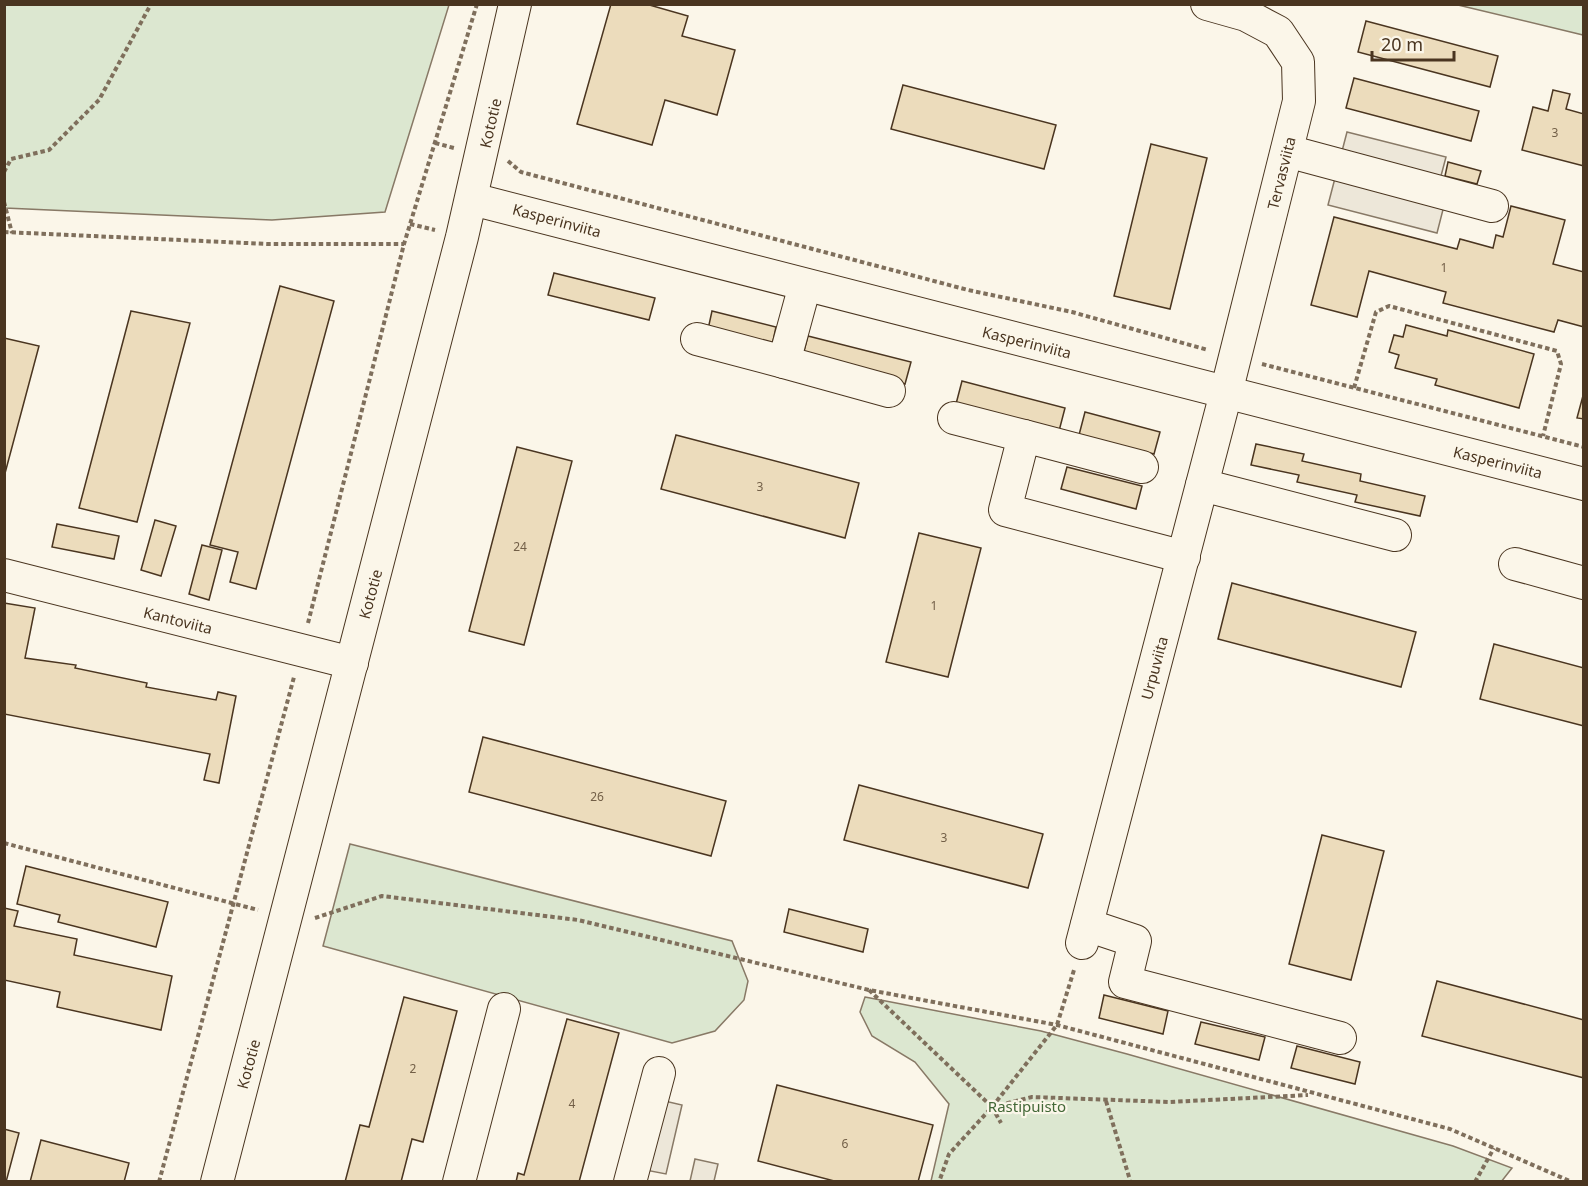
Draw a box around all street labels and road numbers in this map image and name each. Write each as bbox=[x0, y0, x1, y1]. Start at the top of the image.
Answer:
street label: Kototie bbox=[475, 96, 505, 150]
street label: Tervasviita bbox=[1262, 135, 1300, 211]
street label: Kasperinviita bbox=[510, 199, 604, 241]
street label: Kasperinviita bbox=[980, 321, 1074, 363]
street label: Kasperinviita bbox=[1451, 441, 1545, 483]
street label: Kototie bbox=[354, 567, 386, 621]
street label: Kantoviita bbox=[141, 602, 215, 638]
street label: Urpuviita bbox=[1136, 634, 1172, 702]
street label: Kototie bbox=[232, 1037, 264, 1091]

